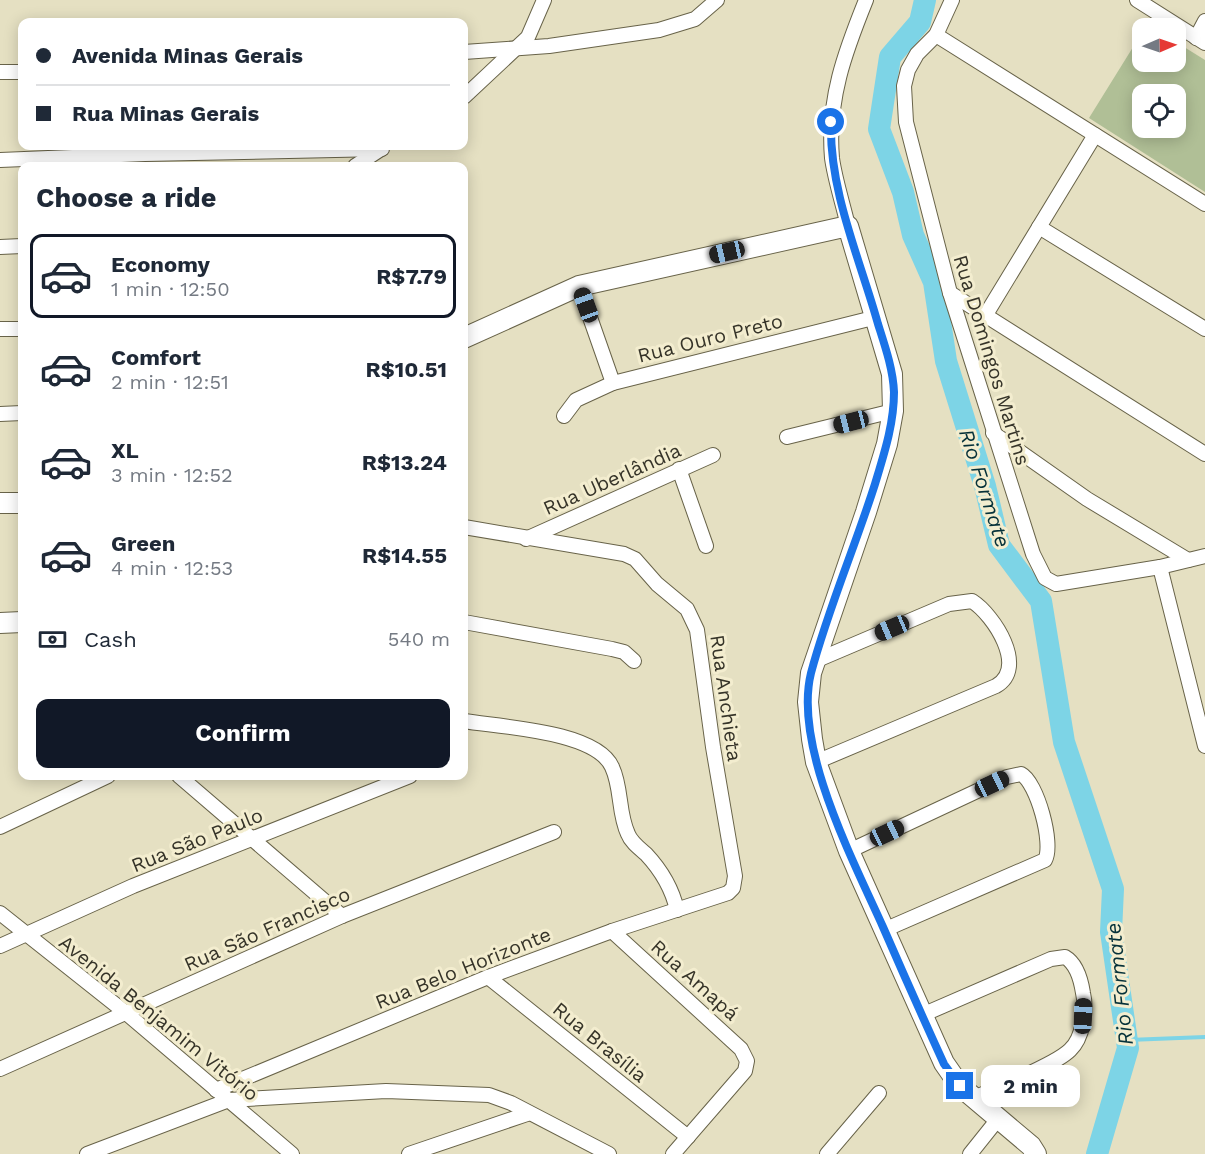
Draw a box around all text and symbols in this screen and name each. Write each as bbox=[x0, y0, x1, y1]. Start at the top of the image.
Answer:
north arrow bbox=[1132, 18, 1186, 72]
map controls bbox=[1132, 18, 1186, 138]
text: Avenida Minas Gerais bbox=[72, 43, 303, 68]
button: locate bbox=[1132, 84, 1186, 138]
text: Rua Minas Gerais bbox=[72, 101, 259, 126]
route start bbox=[817, 108, 844, 135]
text: Choose a ride bbox=[36, 182, 216, 214]
car bbox=[707, 239, 747, 265]
icon: car bbox=[39, 249, 93, 303]
text: Economy bbox=[111, 252, 210, 277]
street label: Rua Domingos Martins bbox=[949, 252, 1035, 468]
text: R$7.79 bbox=[376, 264, 447, 289]
text: 1 min · 12:50 bbox=[111, 277, 230, 301]
car bbox=[571, 285, 601, 325]
street label: Rua Ouro Preto bbox=[635, 308, 785, 368]
icon: car bbox=[39, 342, 93, 396]
text: Comfort bbox=[111, 345, 201, 370]
text: R$10.51 bbox=[366, 357, 447, 382]
text: 2 min · 12:51 bbox=[111, 370, 229, 394]
car bbox=[831, 409, 871, 435]
water label: Rio Formate bbox=[954, 426, 1016, 550]
icon: car bbox=[39, 435, 93, 489]
text: XL bbox=[111, 438, 139, 463]
street label: Rua Uberlândia bbox=[539, 438, 685, 520]
text: R$13.24 bbox=[362, 450, 447, 475]
text: 3 min · 12:52 bbox=[111, 463, 233, 487]
icon: car bbox=[39, 528, 93, 582]
text: Green bbox=[111, 531, 175, 556]
text: R$14.55 bbox=[362, 543, 447, 568]
text: 4 min · 12:53 bbox=[111, 556, 233, 580]
car bbox=[872, 613, 912, 643]
icon: cash bbox=[36, 623, 69, 656]
text: Cash bbox=[84, 627, 137, 652]
text: 540 m bbox=[388, 627, 450, 651]
street label: Rua Anchieta bbox=[705, 633, 747, 763]
button: Confirm bbox=[36, 699, 450, 768]
car bbox=[972, 768, 1012, 800]
street label: Rua São Paulo bbox=[128, 803, 266, 877]
car bbox=[867, 817, 907, 849]
street label: Rua São Francisco bbox=[180, 882, 354, 976]
street label: Rua Belo Horizonte bbox=[372, 922, 554, 1014]
water label: Rio Formate bbox=[1100, 922, 1138, 1046]
street label: Avenida Benjamim Vitório bbox=[54, 930, 264, 1106]
street label: Rua Amapá bbox=[646, 934, 744, 1026]
street label: Rua Brasília bbox=[548, 997, 652, 1087]
car bbox=[1073, 998, 1093, 1034]
callout: 2 min bbox=[981, 1065, 1080, 1107]
route end bbox=[946, 1072, 973, 1099]
text: 2 min bbox=[1003, 1074, 1058, 1098]

